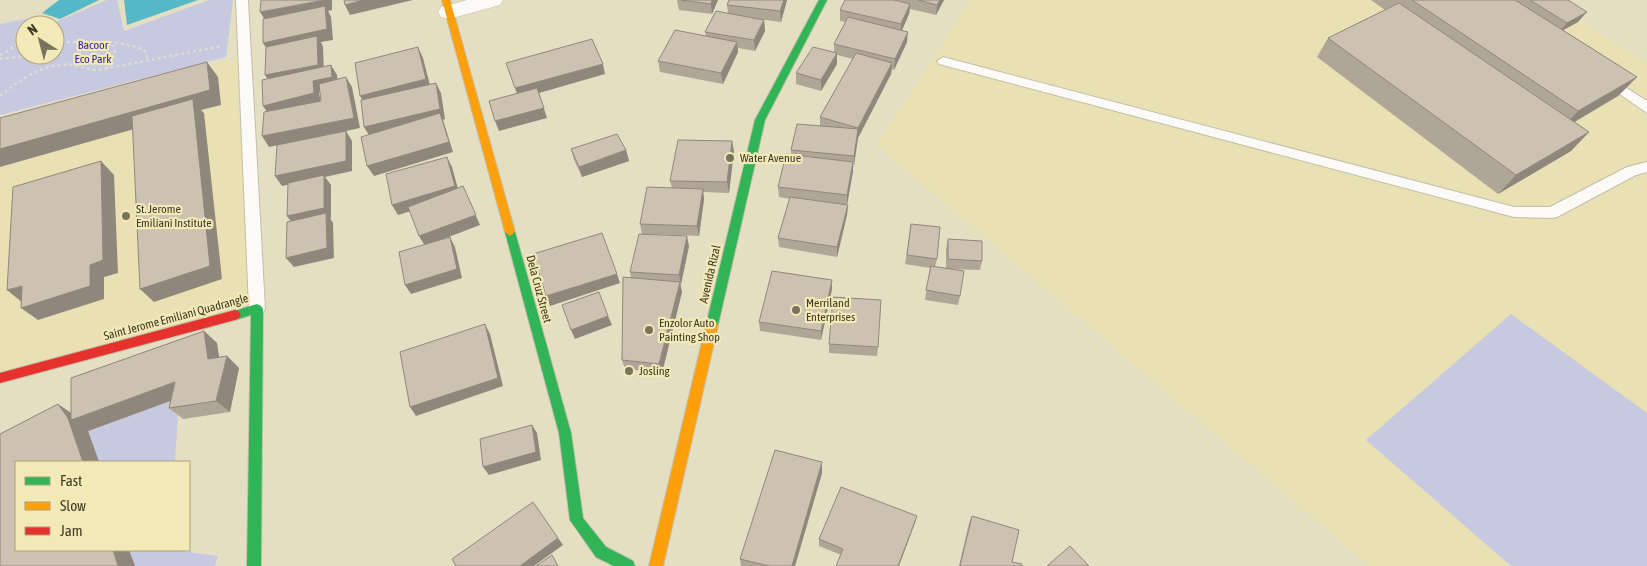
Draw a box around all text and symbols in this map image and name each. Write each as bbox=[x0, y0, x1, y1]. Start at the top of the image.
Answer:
north arrow bbox=[15, 15, 65, 65]
text: N bbox=[24, 21, 40, 38]
park label: Bacoor Eco Park bbox=[75, 38, 112, 66]
place label: Water Avenue bbox=[740, 151, 801, 165]
marker: Water Avenue bbox=[724, 152, 736, 164]
place label: St. Jerome Emiliani Institute bbox=[136, 202, 212, 230]
marker: St. Jerome Emiliani Institute bbox=[120, 210, 132, 222]
street label: Avenida Rizal bbox=[696, 243, 724, 305]
street label: Dela Cruz Street bbox=[523, 254, 555, 325]
street label: Saint Jerome Emiliani Quadrangle bbox=[102, 291, 250, 343]
place label: Merriland Enterprises bbox=[806, 296, 855, 324]
marker: Merriland Enterprises bbox=[790, 304, 802, 316]
place label: Enzolor Auto Painting Shop bbox=[659, 316, 720, 344]
marker: Enzolor Auto Painting Shop bbox=[643, 324, 655, 336]
place label: Josling bbox=[639, 364, 670, 378]
marker: Josling bbox=[623, 365, 635, 377]
legend bbox=[15, 461, 190, 551]
text: Fast bbox=[60, 472, 82, 489]
text: Slow bbox=[60, 497, 86, 514]
text: Jam bbox=[60, 522, 83, 539]

